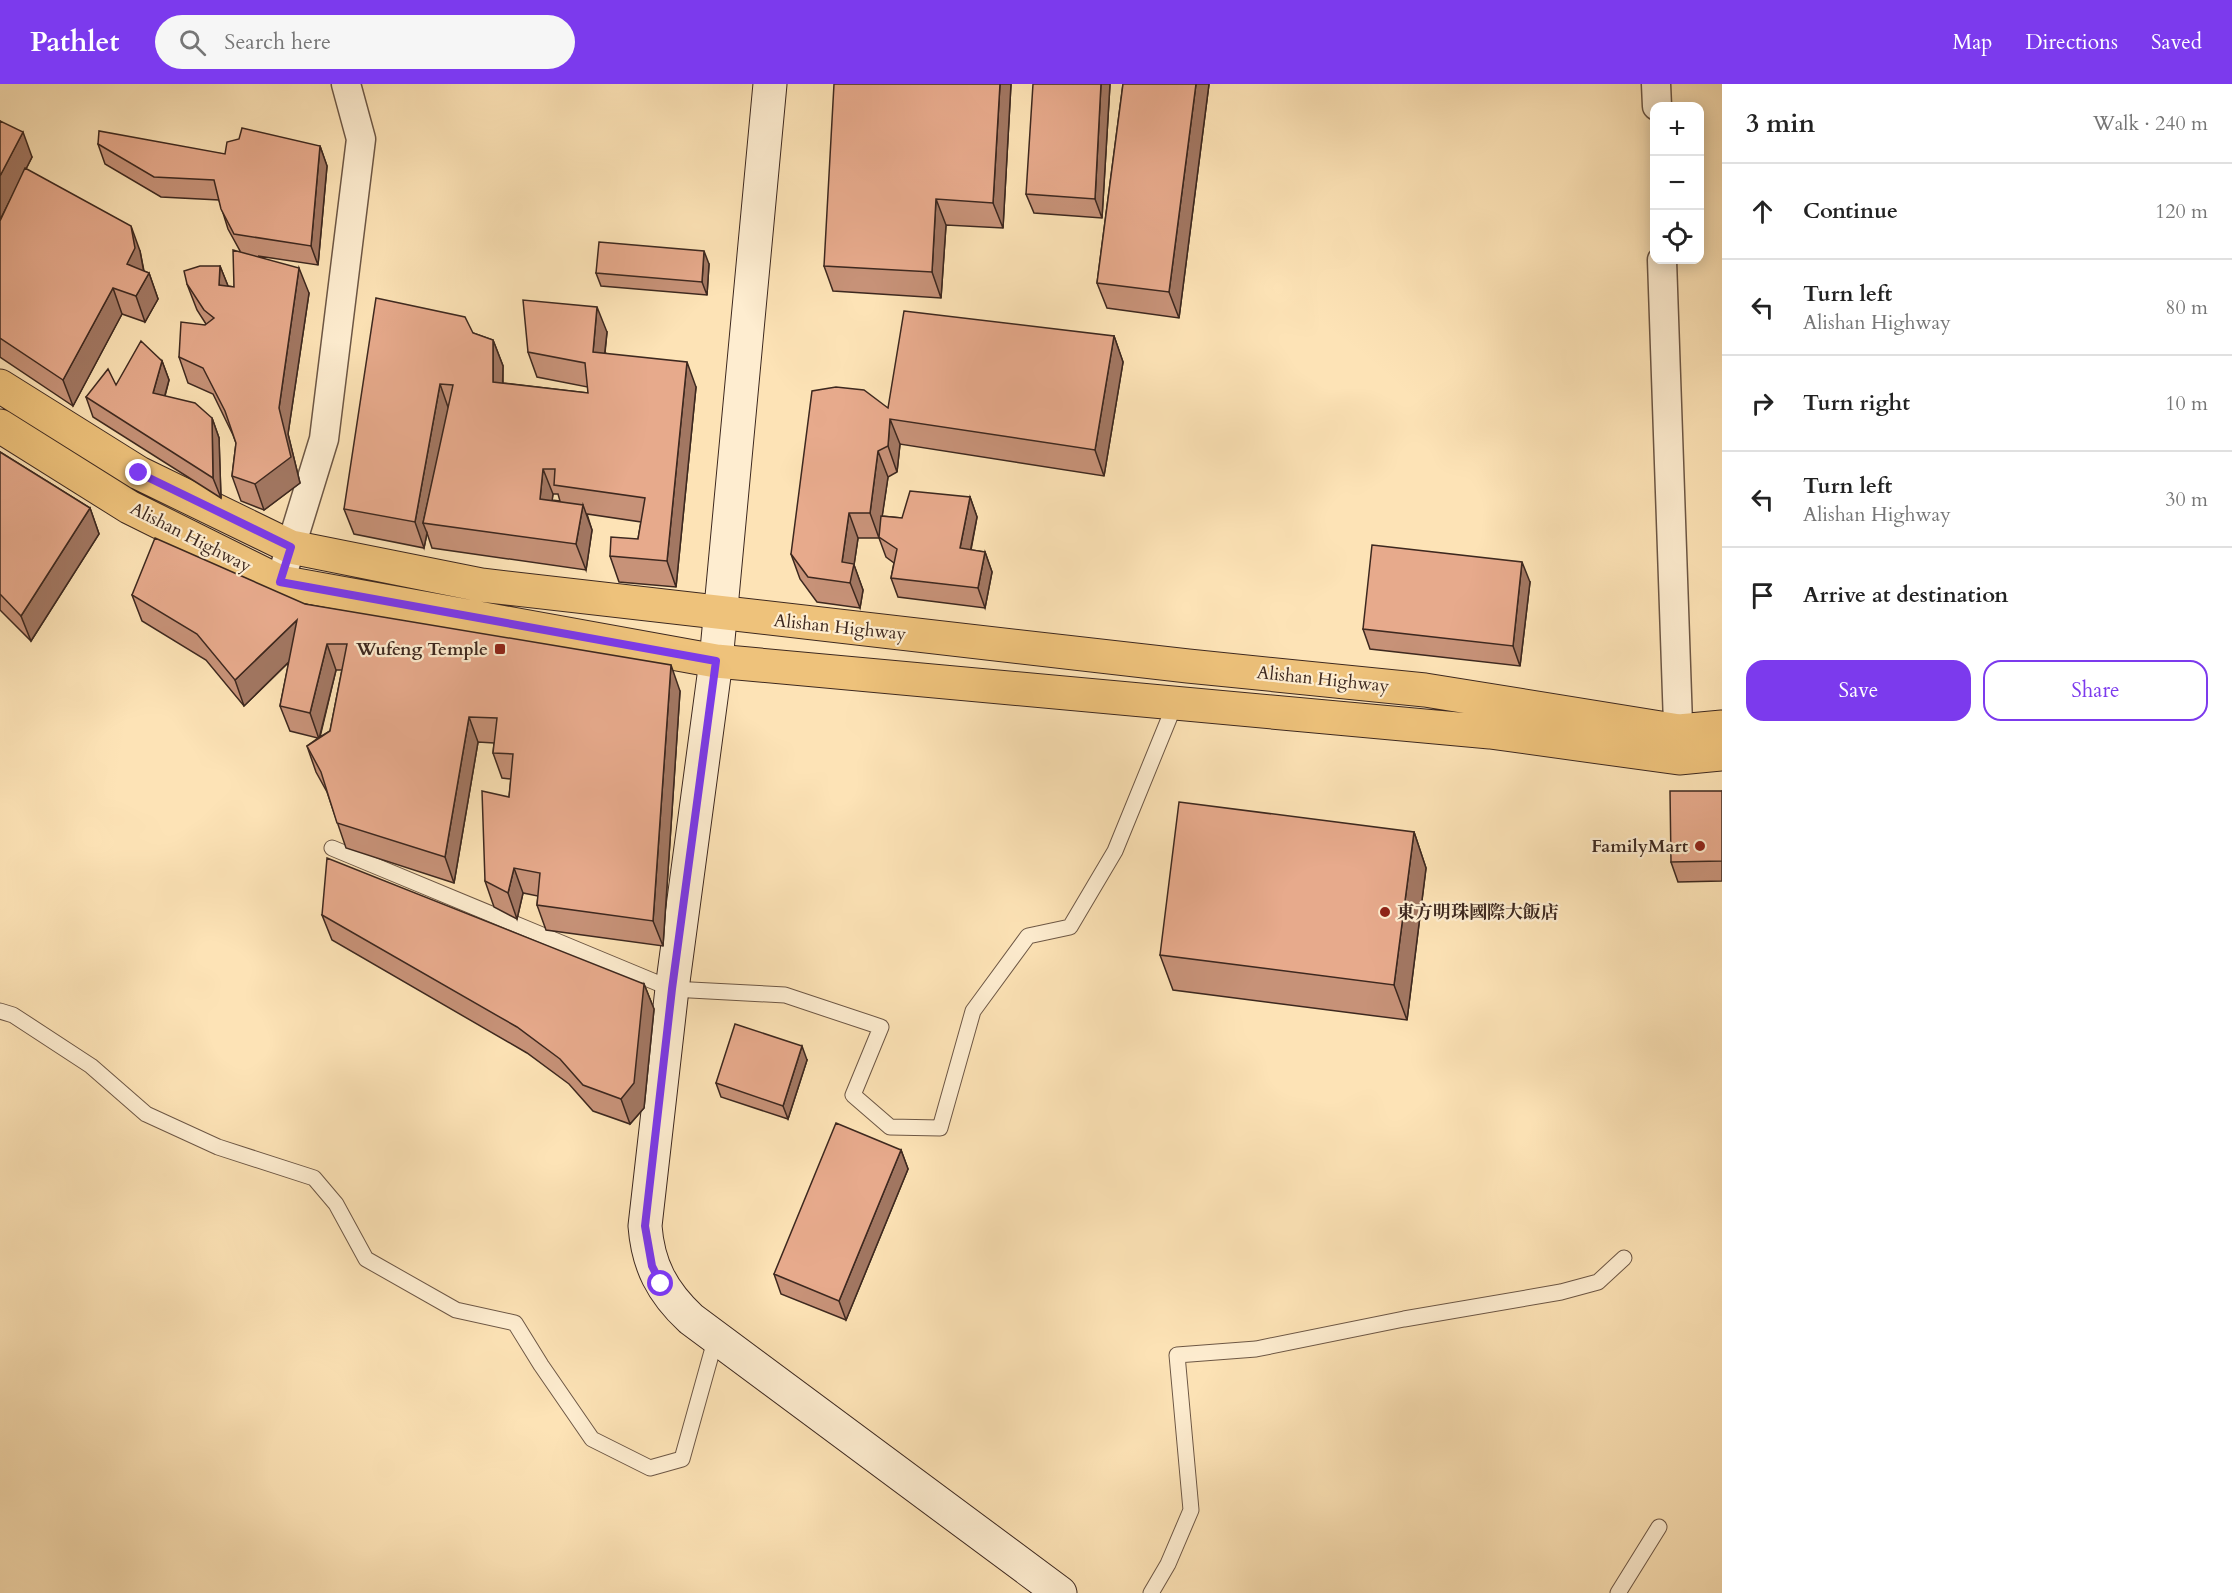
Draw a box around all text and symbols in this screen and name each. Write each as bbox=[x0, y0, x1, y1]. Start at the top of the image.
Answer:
search box bbox=[155, 15, 575, 69]
text: Pathlet bbox=[30, 23, 119, 61]
icon: search bbox=[176, 26, 209, 59]
text: Search here bbox=[224, 27, 331, 57]
text: Map bbox=[1952, 28, 1992, 57]
text: Directions bbox=[2025, 28, 2118, 57]
text: Saved bbox=[2151, 28, 2202, 57]
map controls bbox=[1650, 102, 1704, 264]
button: + bbox=[1650, 102, 1704, 156]
text: 3 min bbox=[1746, 106, 1815, 141]
text: Walk · 240 m bbox=[2093, 110, 2208, 137]
button: − bbox=[1650, 156, 1704, 210]
icon: ahead bbox=[1746, 195, 1779, 228]
text: Continue bbox=[1803, 196, 1898, 226]
text: 120 m bbox=[2155, 198, 2208, 225]
button: locate bbox=[1650, 210, 1704, 264]
text: Turn left bbox=[1803, 279, 1892, 309]
icon: left bbox=[1746, 291, 1779, 324]
text: 80 m bbox=[2165, 294, 2208, 321]
text: Alishan Highway bbox=[1803, 309, 1951, 336]
icon: right bbox=[1746, 387, 1779, 420]
text: Turn right bbox=[1803, 388, 1910, 418]
text: 10 m bbox=[2165, 390, 2208, 417]
route end bbox=[125, 459, 151, 485]
text: Turn left bbox=[1803, 471, 1892, 501]
icon: left bbox=[1746, 483, 1779, 516]
text: 30 m bbox=[2165, 486, 2208, 513]
street label: Alishan Highway bbox=[126, 496, 256, 579]
text: Alishan Highway bbox=[1803, 501, 1951, 528]
icon: arrive bbox=[1746, 579, 1779, 612]
text: Arrive at destination bbox=[1803, 580, 2008, 610]
street label: Alishan Highway bbox=[773, 608, 908, 647]
place label: Wufeng Temple bbox=[355, 637, 488, 662]
marker: Wufeng Temple bbox=[493, 642, 507, 656]
street label: Alishan Highway bbox=[1256, 660, 1391, 699]
button: Save bbox=[1746, 660, 1971, 721]
button: Share bbox=[1983, 660, 2208, 721]
place label: FamilyMart bbox=[1591, 834, 1689, 859]
marker: FamilyMart bbox=[1693, 839, 1707, 853]
place label: 東方明珠國際大飯店 bbox=[1397, 900, 1559, 925]
marker: 東方明珠國際大飯店 bbox=[1378, 905, 1392, 919]
route start bbox=[647, 1270, 673, 1296]

